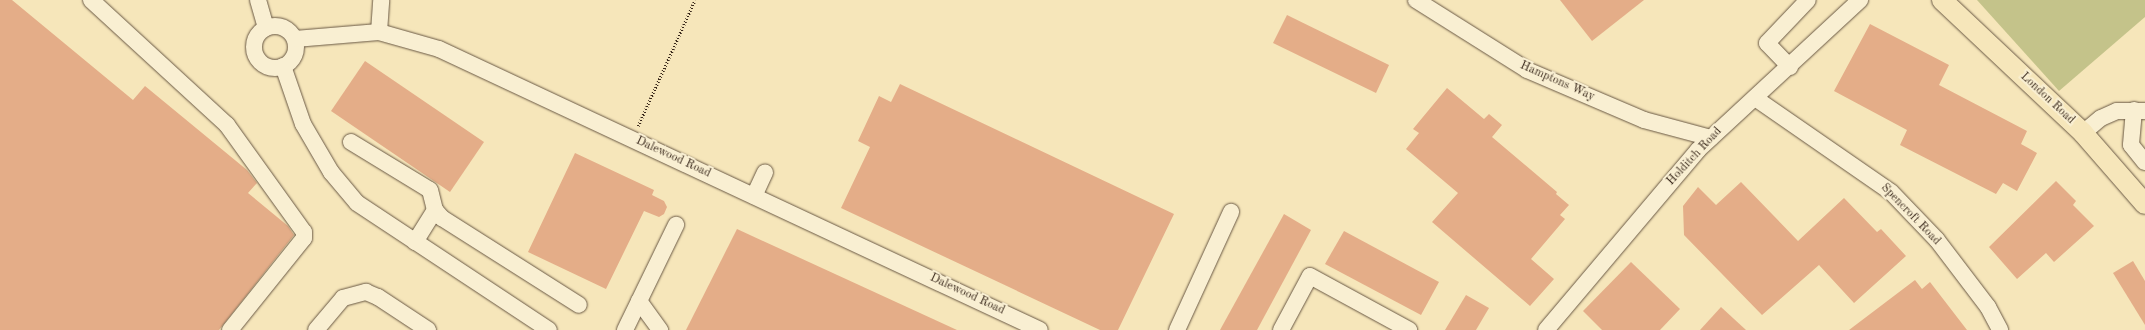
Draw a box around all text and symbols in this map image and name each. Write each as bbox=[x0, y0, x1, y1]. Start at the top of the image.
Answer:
street label: Hamptons Way bbox=[1517, 59, 1597, 105]
street label: London Road bbox=[2017, 70, 2077, 128]
street label: Holditch Road bbox=[1664, 125, 1726, 189]
street label: Dalewood Road bbox=[633, 134, 713, 182]
street label: Spencroft Road bbox=[1877, 181, 1943, 249]
street label: Dalewood Road bbox=[927, 271, 1007, 319]

